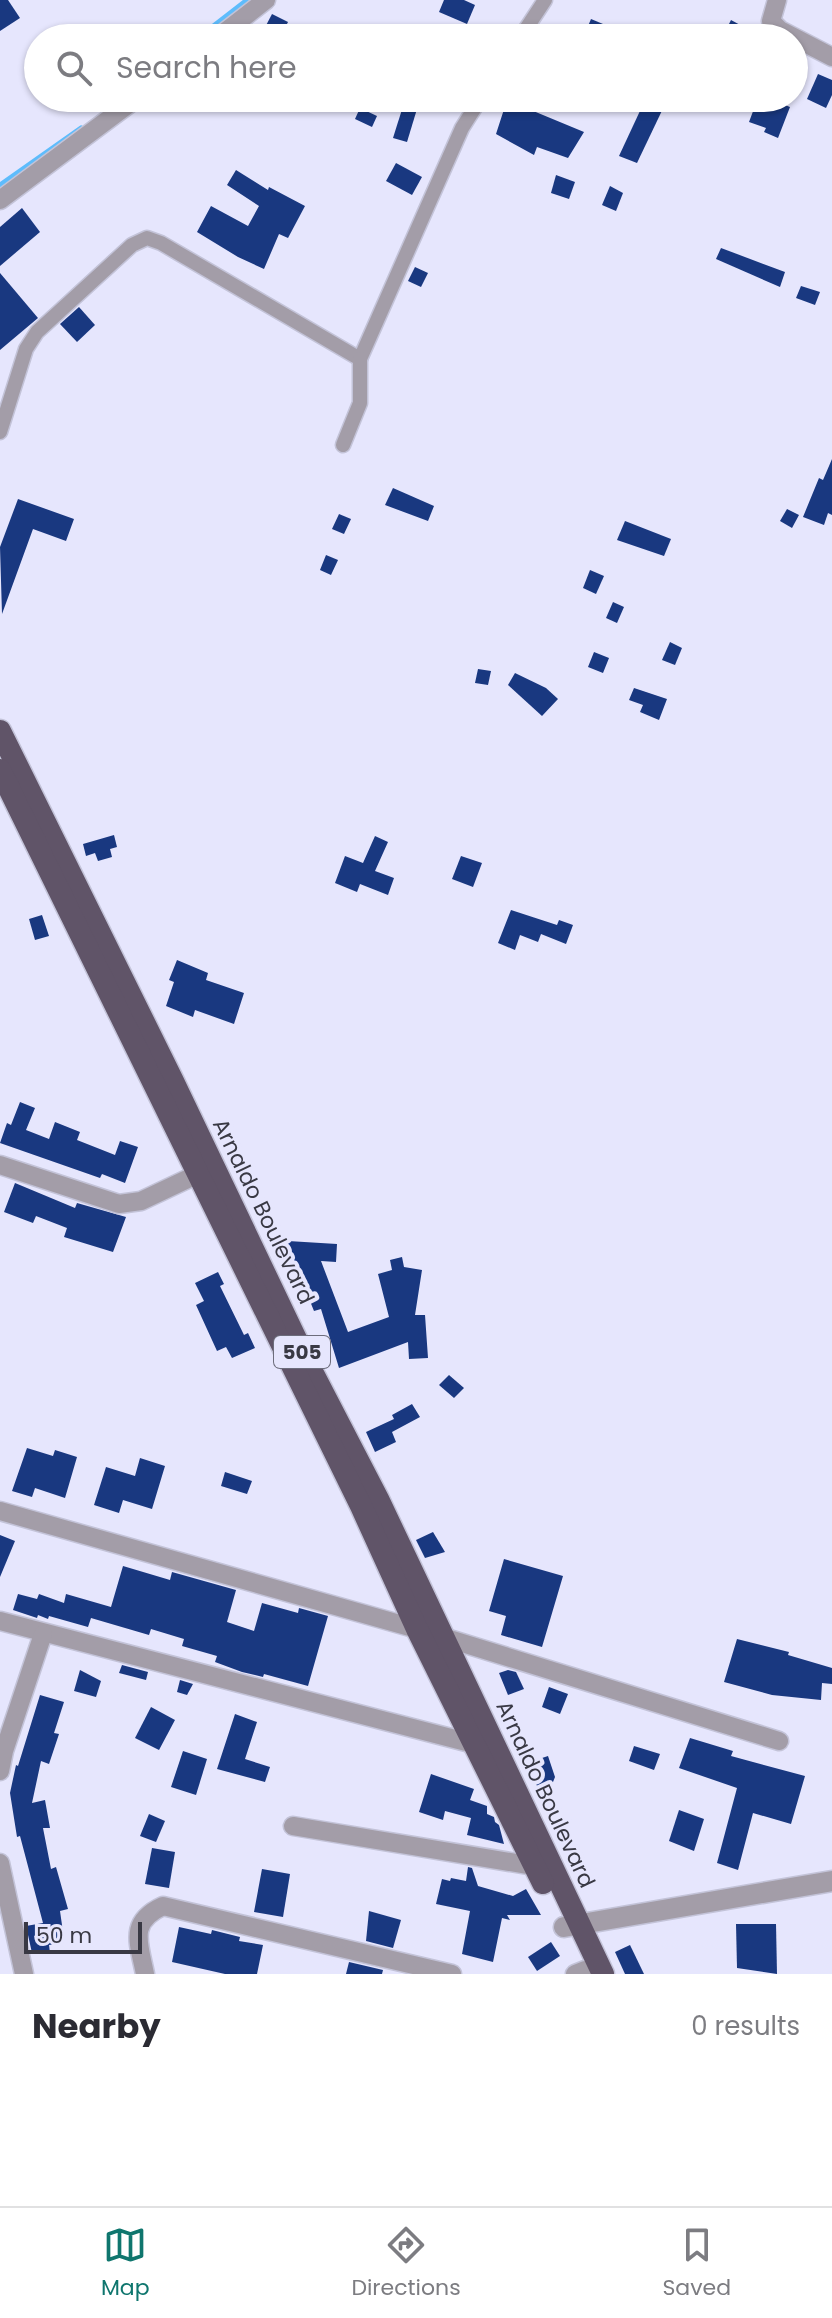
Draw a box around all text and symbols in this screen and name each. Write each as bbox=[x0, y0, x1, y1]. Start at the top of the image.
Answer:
search box bbox=[24, 24, 808, 112]
icon: search bbox=[52, 46, 96, 90]
text: Search here bbox=[116, 46, 297, 89]
street label: Arnaldo Boulevard bbox=[205, 1113, 322, 1309]
road number: 505 bbox=[274, 1336, 330, 1368]
street label: Arnaldo Boulevard bbox=[489, 1696, 603, 1893]
scale bar bbox=[24, 1918, 142, 1954]
text: 50 m bbox=[36, 1920, 92, 1951]
text: Nearby bbox=[32, 2002, 161, 2050]
text: 0 results bbox=[691, 2008, 800, 2044]
tab: Map bbox=[101, 2223, 150, 2304]
tab: Directions bbox=[351, 2223, 461, 2304]
tab: Saved bbox=[662, 2223, 731, 2304]

